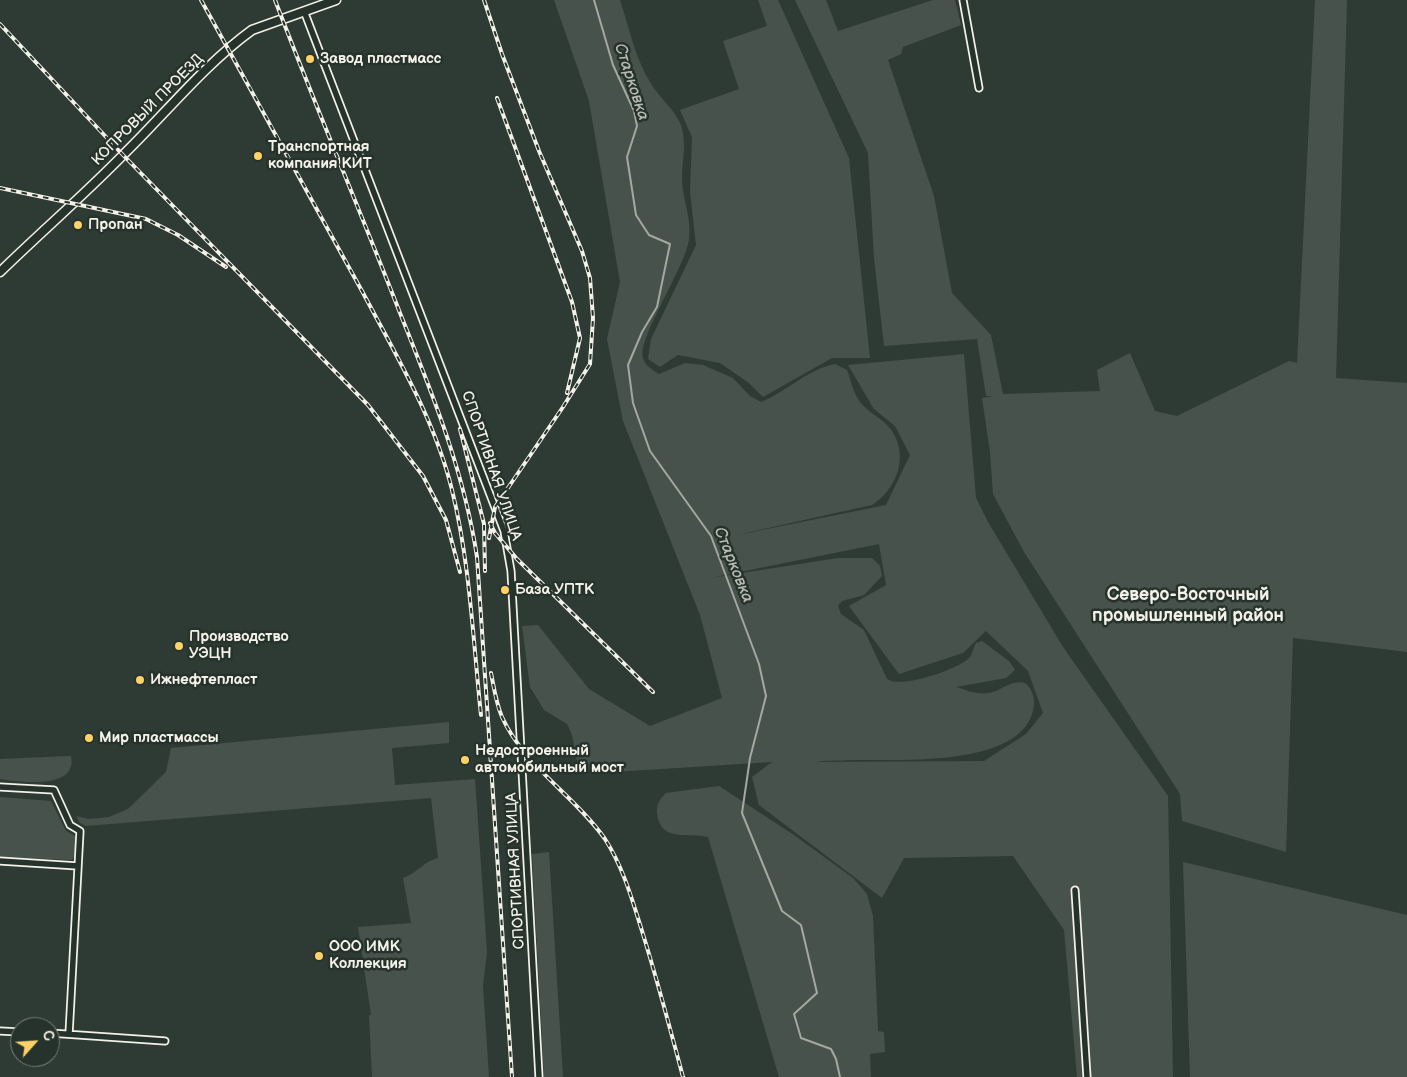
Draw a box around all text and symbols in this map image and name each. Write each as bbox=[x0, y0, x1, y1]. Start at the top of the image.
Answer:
water label: Старковка bbox=[610, 41, 652, 123]
street label: КОПРОВЫЙ ПРОЕЗД bbox=[88, 50, 208, 170]
place label: Завод пластмасс bbox=[320, 50, 441, 68]
marker: Завод пластмасс bbox=[304, 53, 316, 65]
place label: Транспортная компания КИТ bbox=[268, 138, 372, 173]
marker: Транспортная компания КИТ bbox=[252, 150, 264, 162]
place label: Пропан bbox=[88, 216, 143, 234]
marker: Пропан bbox=[72, 219, 84, 231]
street label: СПОРТИВНАЯ УЛИЦА bbox=[457, 389, 525, 543]
water label: Старковка bbox=[709, 524, 757, 606]
place label: База УПТК bbox=[515, 581, 594, 599]
marker: База УПТК bbox=[499, 584, 511, 596]
district label: Северо-Восточный промышленный район bbox=[1092, 584, 1284, 626]
place label: Производство УЭЦН bbox=[189, 628, 289, 663]
marker: Производство УЭЦН bbox=[173, 640, 185, 652]
place label: Ижнефтепласт bbox=[150, 671, 257, 689]
marker: Ижнефтепласт bbox=[134, 674, 146, 686]
place label: Мир пластмассы bbox=[99, 729, 219, 747]
marker: Мир пластмассы bbox=[83, 732, 95, 744]
place label: Недостроенный автомобильный мост bbox=[475, 742, 624, 777]
marker: Недостроенный автомобильный мост bbox=[459, 754, 471, 766]
street label: СПОРТИВНАЯ УЛИЦА bbox=[503, 792, 529, 950]
place label: ООО ИМК Коллекция bbox=[329, 938, 407, 973]
marker: ООО ИМК Коллекция bbox=[313, 950, 325, 962]
north arrow bbox=[10, 1017, 60, 1067]
text: С bbox=[38, 1028, 58, 1044]

